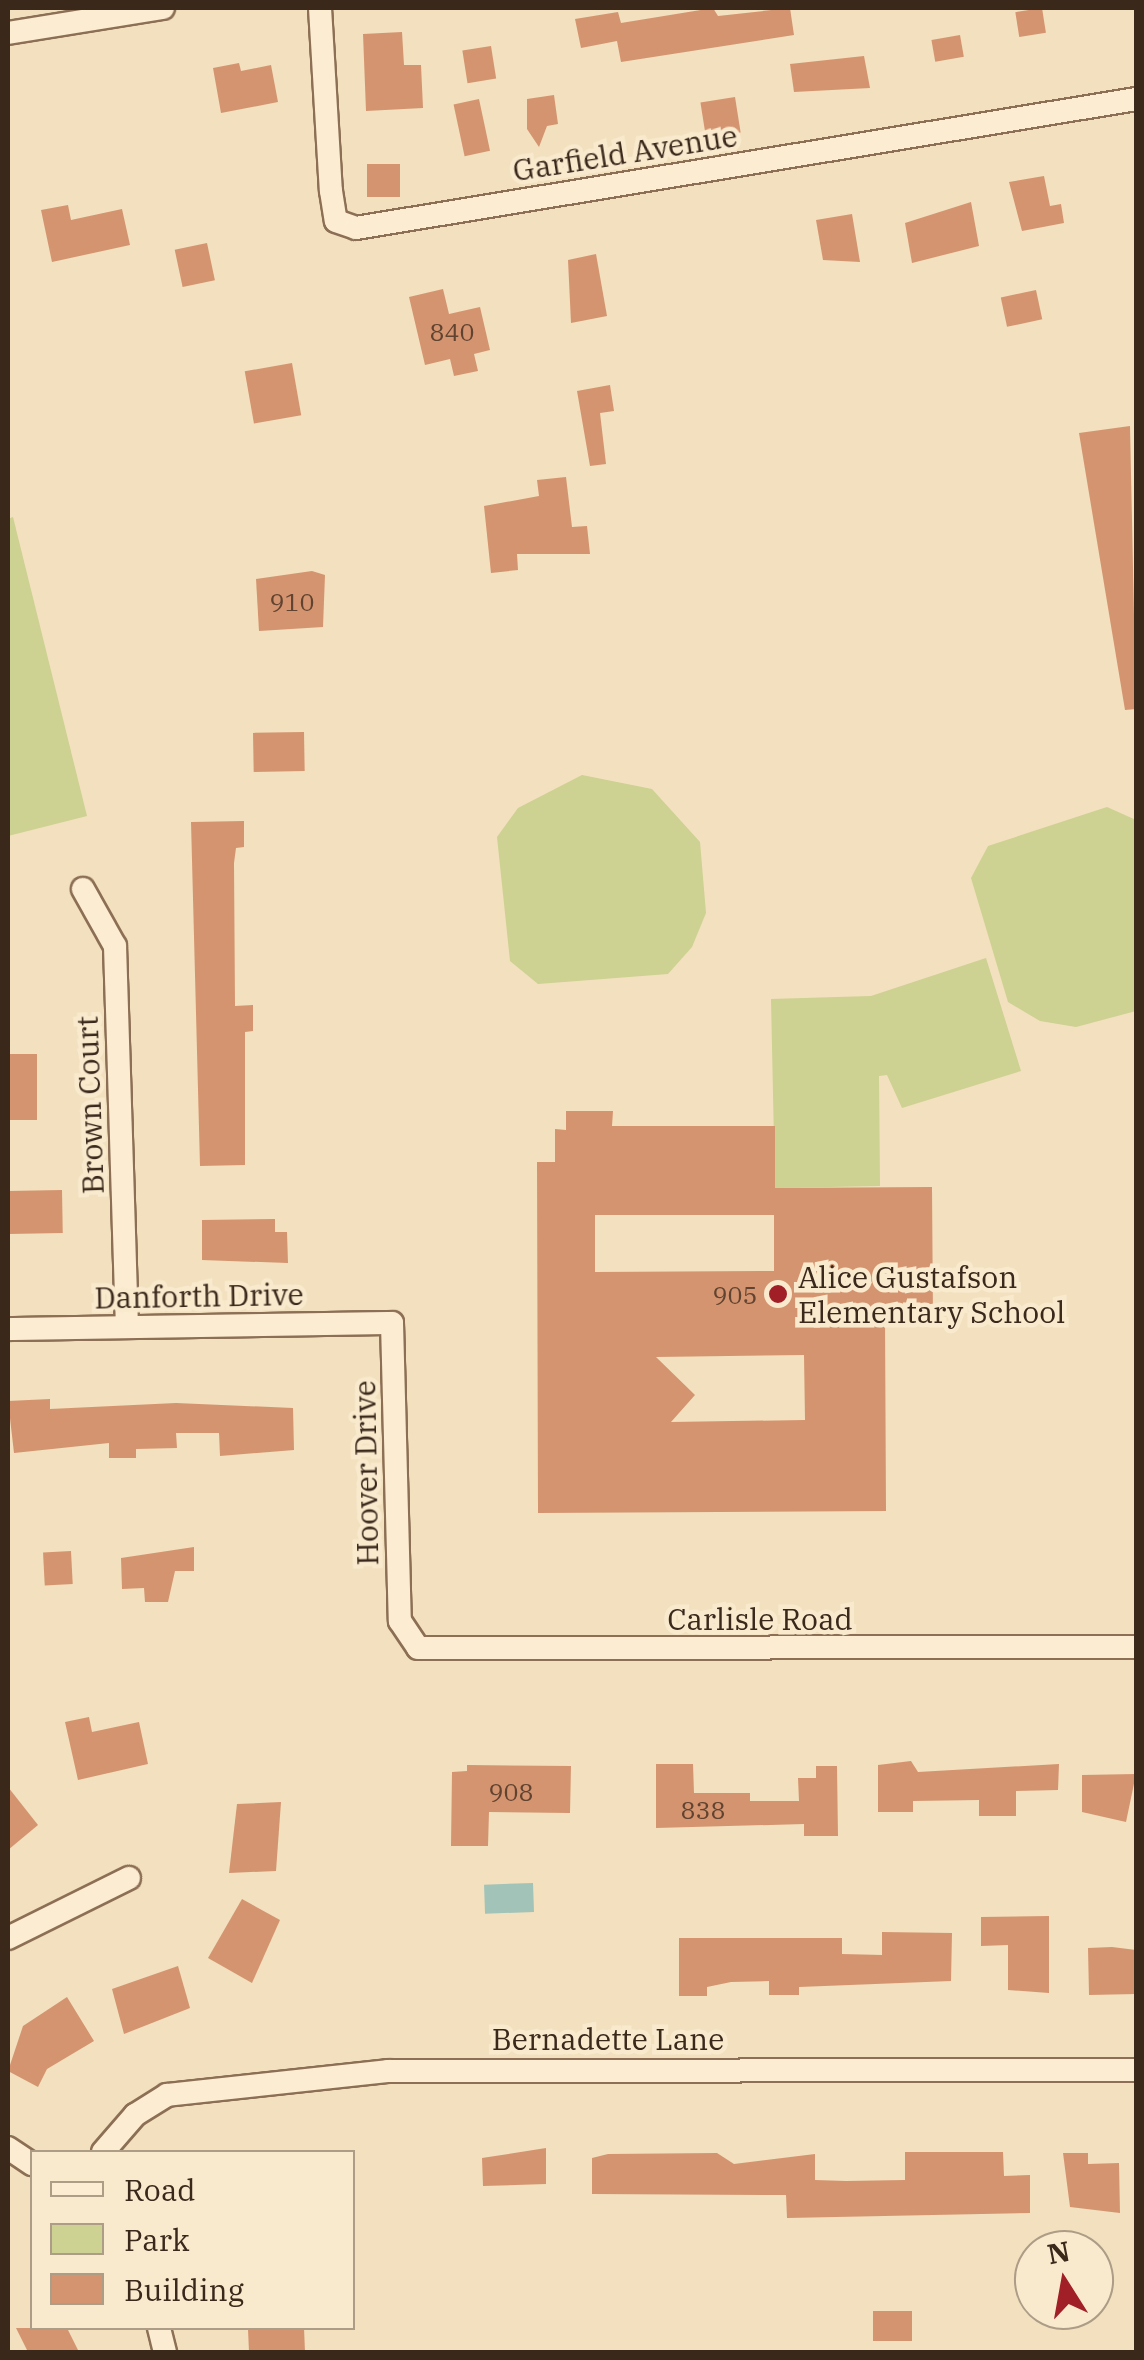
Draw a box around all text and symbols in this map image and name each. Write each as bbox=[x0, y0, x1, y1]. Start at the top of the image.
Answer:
street label: Garfield Avenue bbox=[510, 117, 740, 189]
house number: 840 bbox=[430, 317, 474, 347]
house number: 910 bbox=[270, 587, 314, 617]
street label: Brown Court bbox=[69, 1015, 111, 1195]
place label: Alice Gustafson Elementary School bbox=[798, 1259, 1065, 1330]
street label: Danforth Drive bbox=[94, 1276, 304, 1316]
house number: 905 bbox=[713, 1280, 757, 1310]
marker: Alice Gustafson Elementary School bbox=[767, 1283, 789, 1305]
street label: Hoover Drive bbox=[346, 1380, 386, 1566]
street label: Carlisle Road bbox=[667, 1601, 853, 1637]
house number: 908 bbox=[489, 1777, 533, 1807]
house number: 838 bbox=[681, 1795, 725, 1825]
street label: Bernadette Lane bbox=[492, 2021, 724, 2057]
legend bbox=[30, 2150, 355, 2330]
text: Road bbox=[124, 2170, 196, 2209]
text: Park bbox=[124, 2220, 190, 2259]
north arrow bbox=[1014, 2230, 1114, 2330]
text: N bbox=[1044, 2232, 1073, 2272]
text: Building bbox=[124, 2270, 244, 2309]

